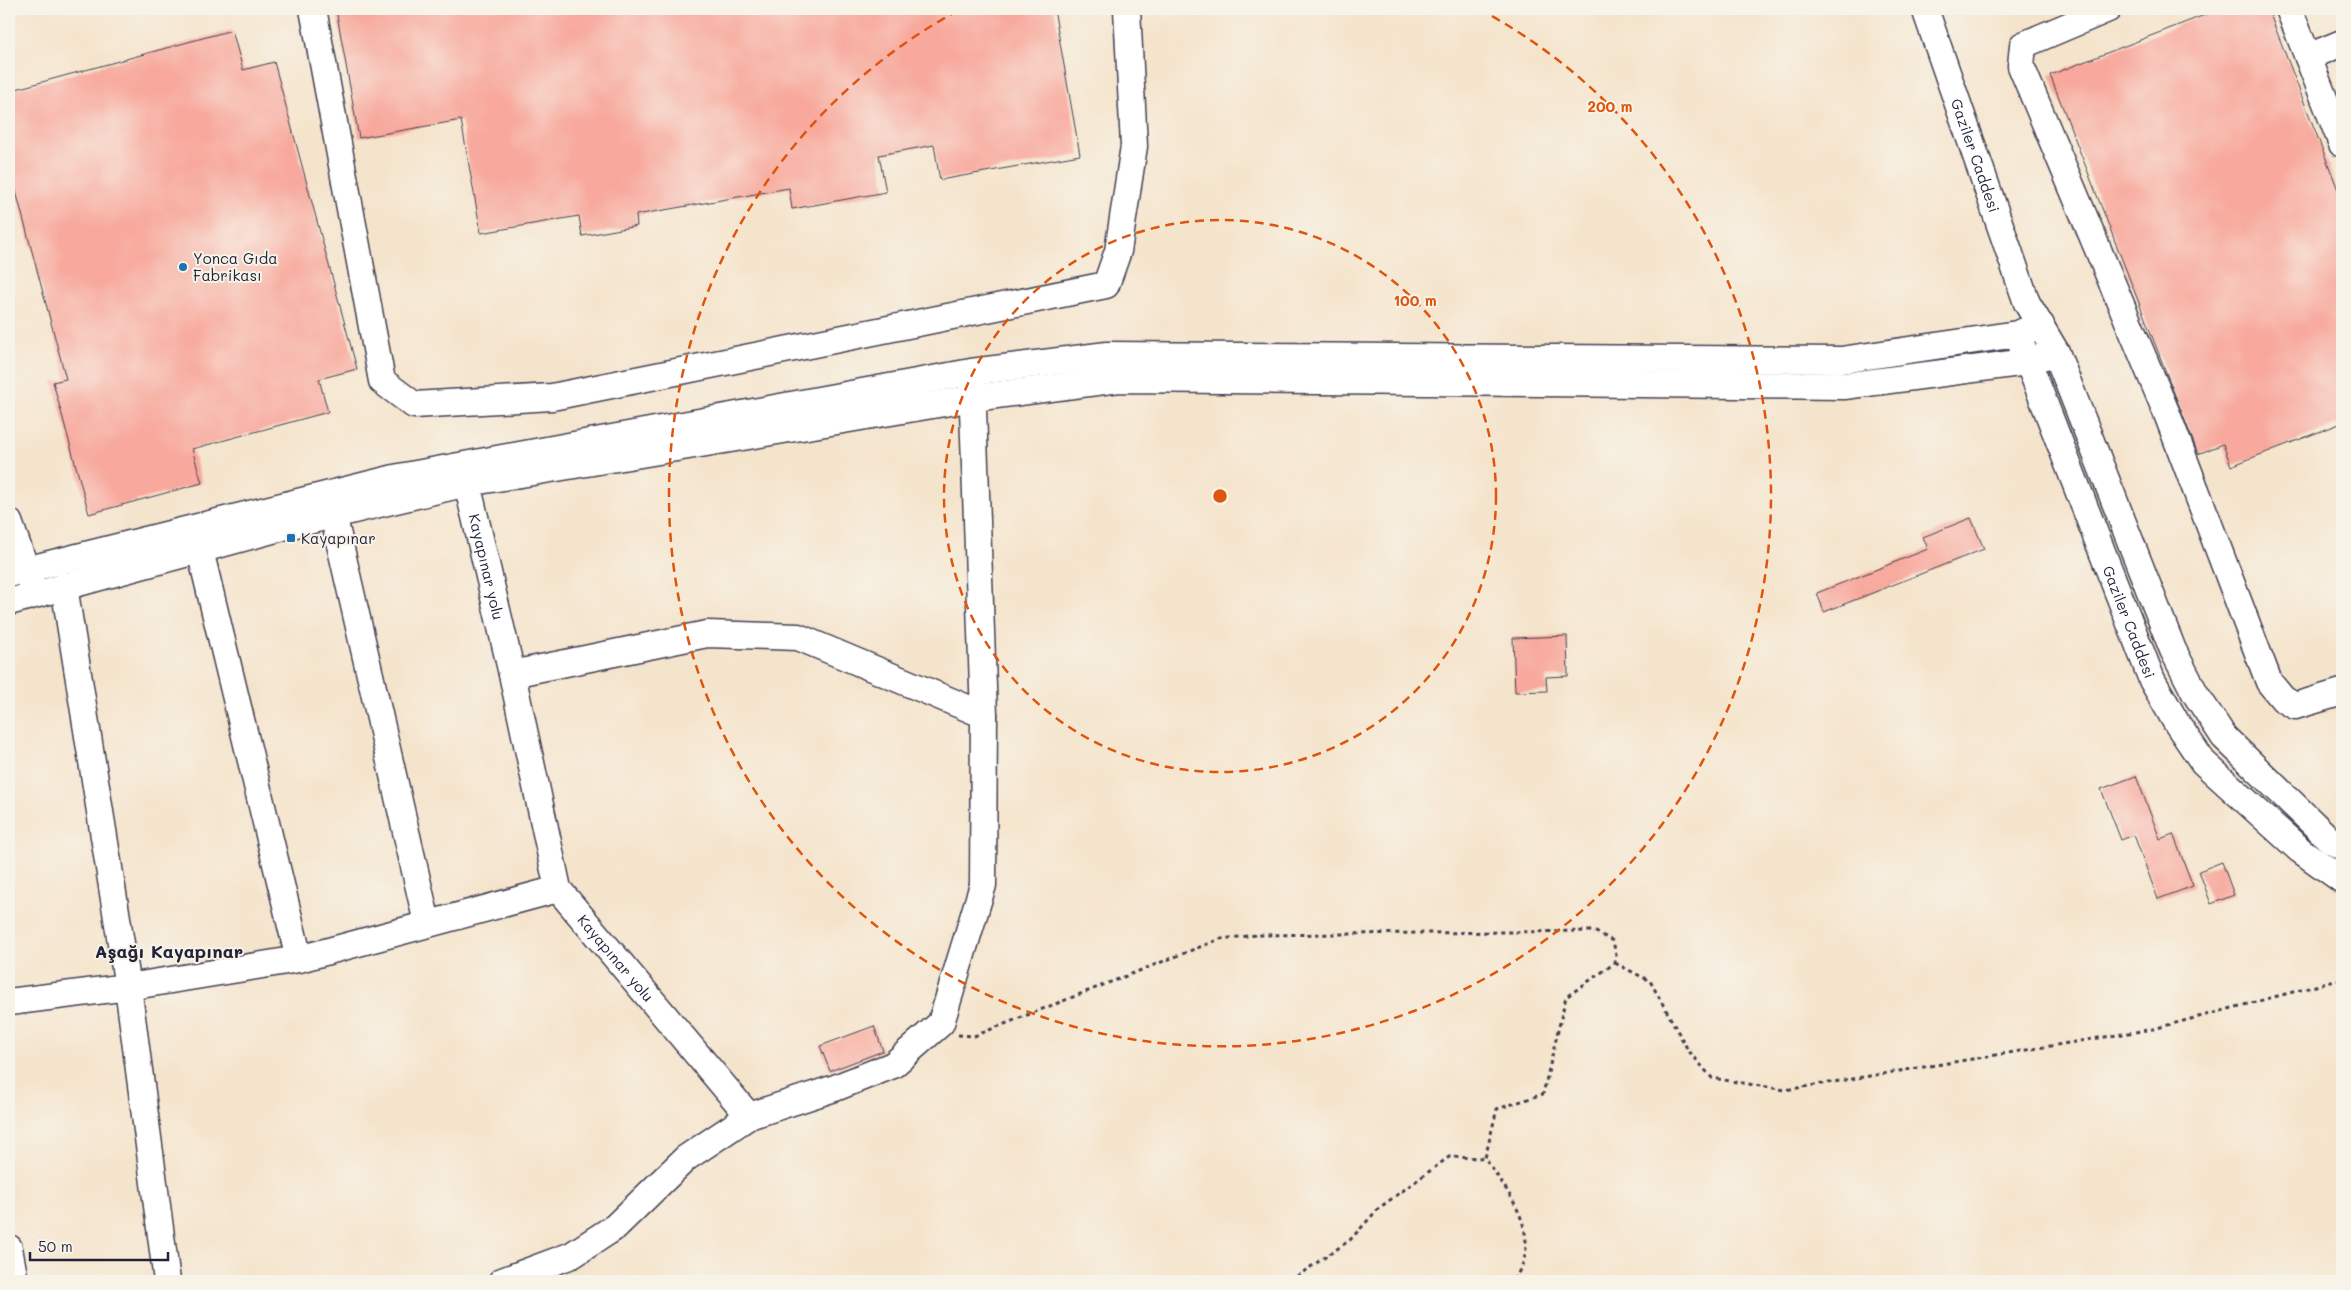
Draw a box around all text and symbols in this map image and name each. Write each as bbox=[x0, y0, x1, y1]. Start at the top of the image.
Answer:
text: 200 m bbox=[1588, 96, 1633, 116]
street label: Gaziler Caddesi bbox=[1947, 96, 2005, 215]
place label: Yonca Gıda Fabrikası bbox=[193, 248, 278, 285]
marker: Yonca Gıda Fabrikası bbox=[177, 261, 189, 273]
text: 100 m bbox=[1393, 290, 1437, 310]
centre of rings bbox=[1211, 487, 1229, 505]
street label: Kayapınar yolu bbox=[465, 512, 509, 622]
place label: Kayapınar bbox=[301, 528, 376, 548]
marker: Kayapınar bbox=[285, 532, 297, 544]
street label: Gaziler Caddesi bbox=[2098, 563, 2160, 681]
street label: Kayapınar yolu bbox=[573, 910, 658, 1006]
district label: Aşağı Kayapınar bbox=[95, 939, 243, 963]
scale bar bbox=[30, 1230, 168, 1262]
text: 50 m bbox=[38, 1236, 73, 1256]

